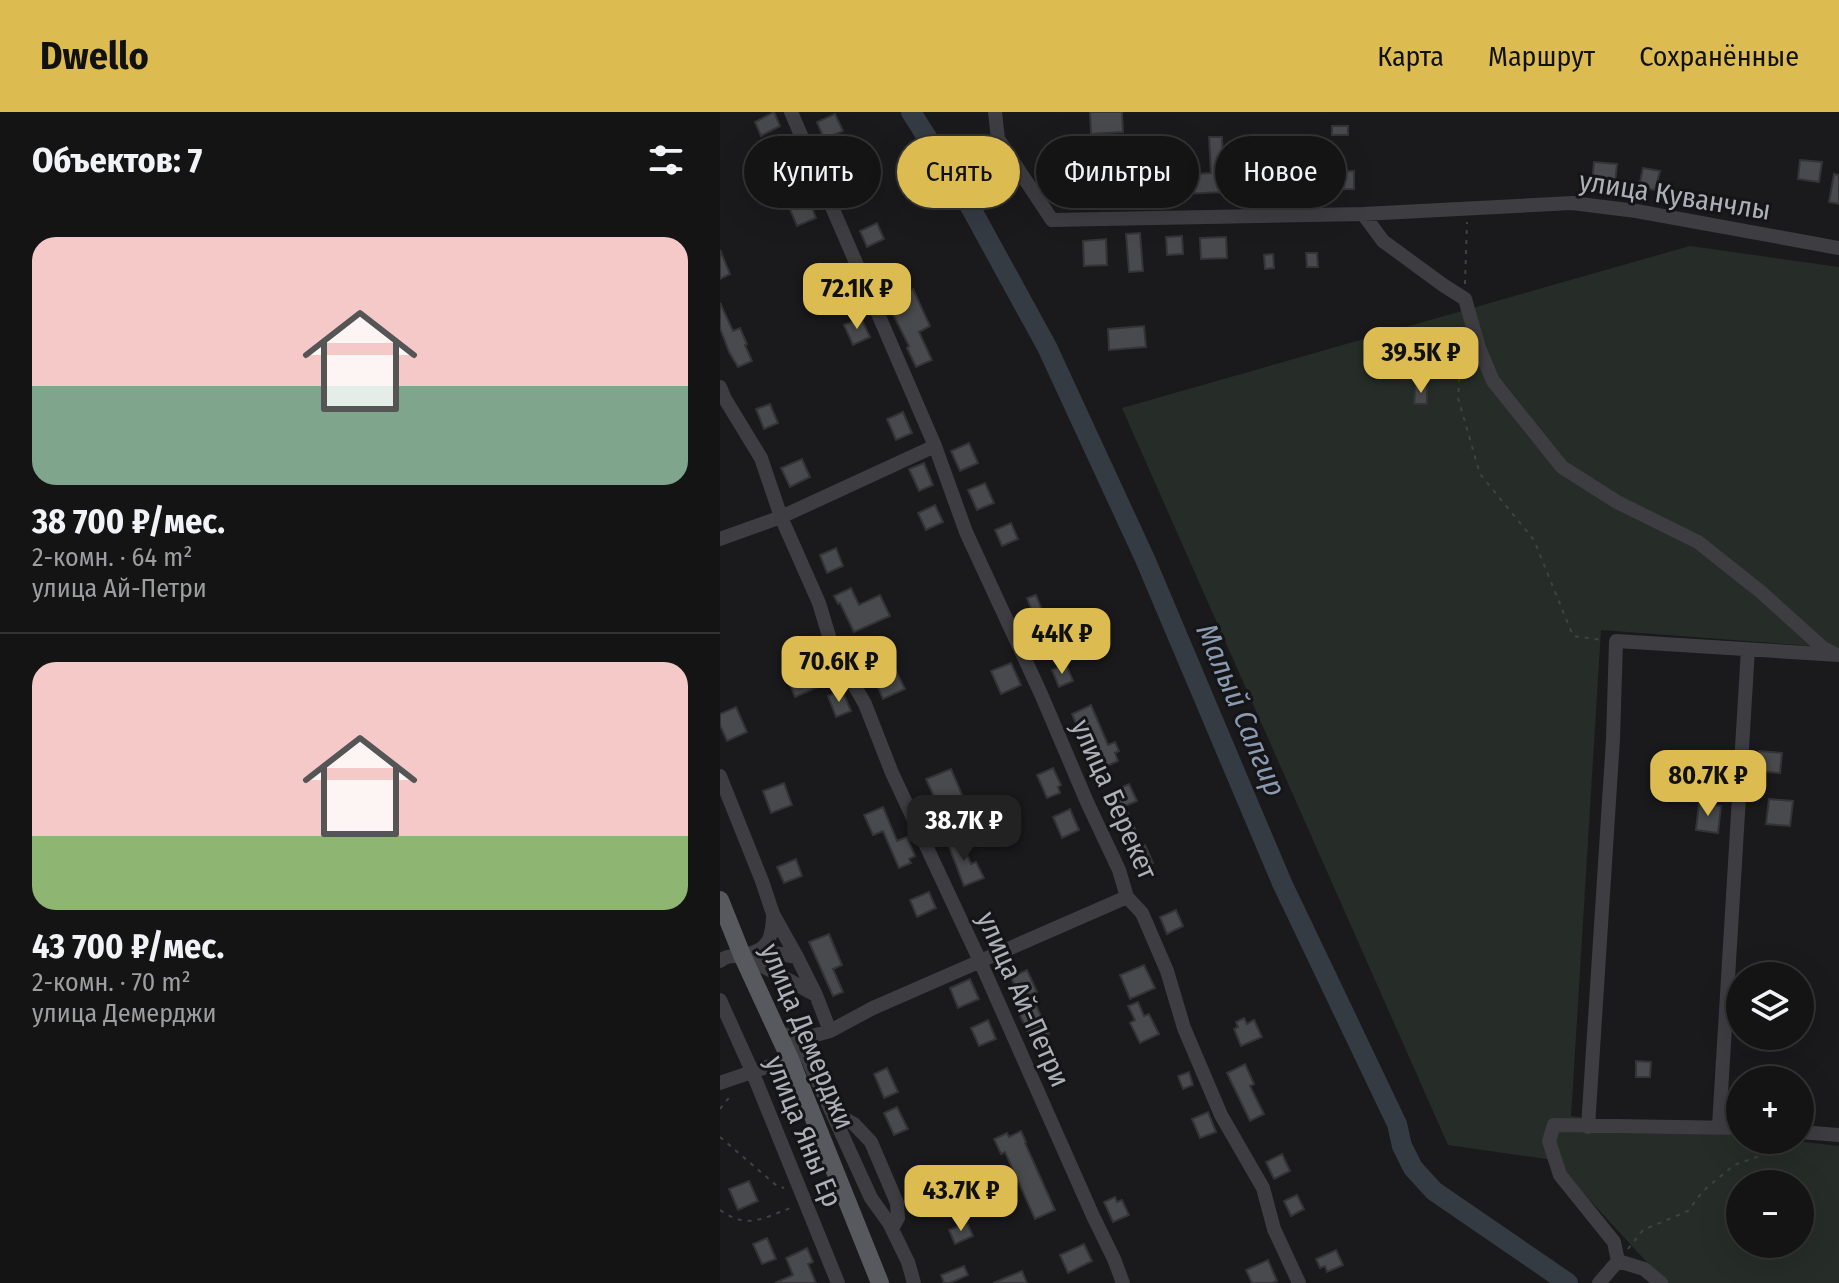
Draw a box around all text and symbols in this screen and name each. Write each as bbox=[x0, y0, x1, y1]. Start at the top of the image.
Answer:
text: Dwello bbox=[40, 33, 149, 79]
text: Карта bbox=[1377, 40, 1444, 73]
text: Маршрут bbox=[1488, 40, 1595, 73]
text: Сохранённые bbox=[1639, 40, 1799, 73]
chip: Купить bbox=[744, 136, 881, 208]
chip: Снять bbox=[897, 136, 1020, 208]
chip: Фильтры bbox=[1036, 136, 1199, 208]
chip: Новое bbox=[1215, 136, 1346, 208]
icon: filters bbox=[644, 138, 688, 182]
text: Объектов: 7 bbox=[32, 140, 202, 181]
street label: улица Куванчлы bbox=[1577, 164, 1773, 227]
pin: 72.1K ₽ bbox=[783, 263, 931, 331]
text: 72.1K ₽ bbox=[821, 273, 893, 304]
icon: home bbox=[288, 289, 432, 433]
pin: 39.5K ₽ bbox=[1347, 327, 1495, 395]
text: 39.5K ₽ bbox=[1381, 337, 1461, 368]
text: 38 700 ₽/мес. bbox=[32, 501, 225, 542]
text: 2-комн. · 64 m² bbox=[32, 542, 192, 573]
text: улица Ай-Петри bbox=[32, 573, 207, 604]
pin: 44K ₽ bbox=[1006, 608, 1118, 676]
text: 44K ₽ bbox=[1031, 618, 1093, 649]
water label: Малый Салгир bbox=[1189, 618, 1293, 802]
pin: 70.6K ₽ bbox=[765, 636, 913, 704]
text: 70.6K ₽ bbox=[800, 646, 878, 677]
icon: home bbox=[288, 714, 432, 858]
street label: улица Берекет bbox=[1065, 714, 1165, 885]
pin: 80.7K ₽ bbox=[1634, 750, 1782, 818]
text: 80.7K ₽ bbox=[1668, 760, 1748, 791]
pin: 38.7K ₽ bbox=[890, 795, 1038, 863]
text: 38.7K ₽ bbox=[925, 805, 1003, 836]
street label: улица Ай-Петри bbox=[970, 907, 1077, 1092]
text: 43 700 ₽/мес. bbox=[32, 926, 224, 967]
street label: улица Демерджи bbox=[754, 938, 862, 1134]
map controls bbox=[1726, 962, 1814, 1258]
button: layers bbox=[1726, 962, 1814, 1050]
text: 2-комн. · 70 m² bbox=[32, 967, 191, 998]
text: улица Демерджи bbox=[32, 998, 216, 1029]
street label: улица Яны Ер bbox=[758, 1051, 849, 1212]
button: + bbox=[1726, 1066, 1814, 1154]
pin: 43.7K ₽ bbox=[887, 1165, 1035, 1233]
button: − bbox=[1726, 1170, 1814, 1258]
text: 43.7K ₽ bbox=[923, 1175, 1000, 1206]

